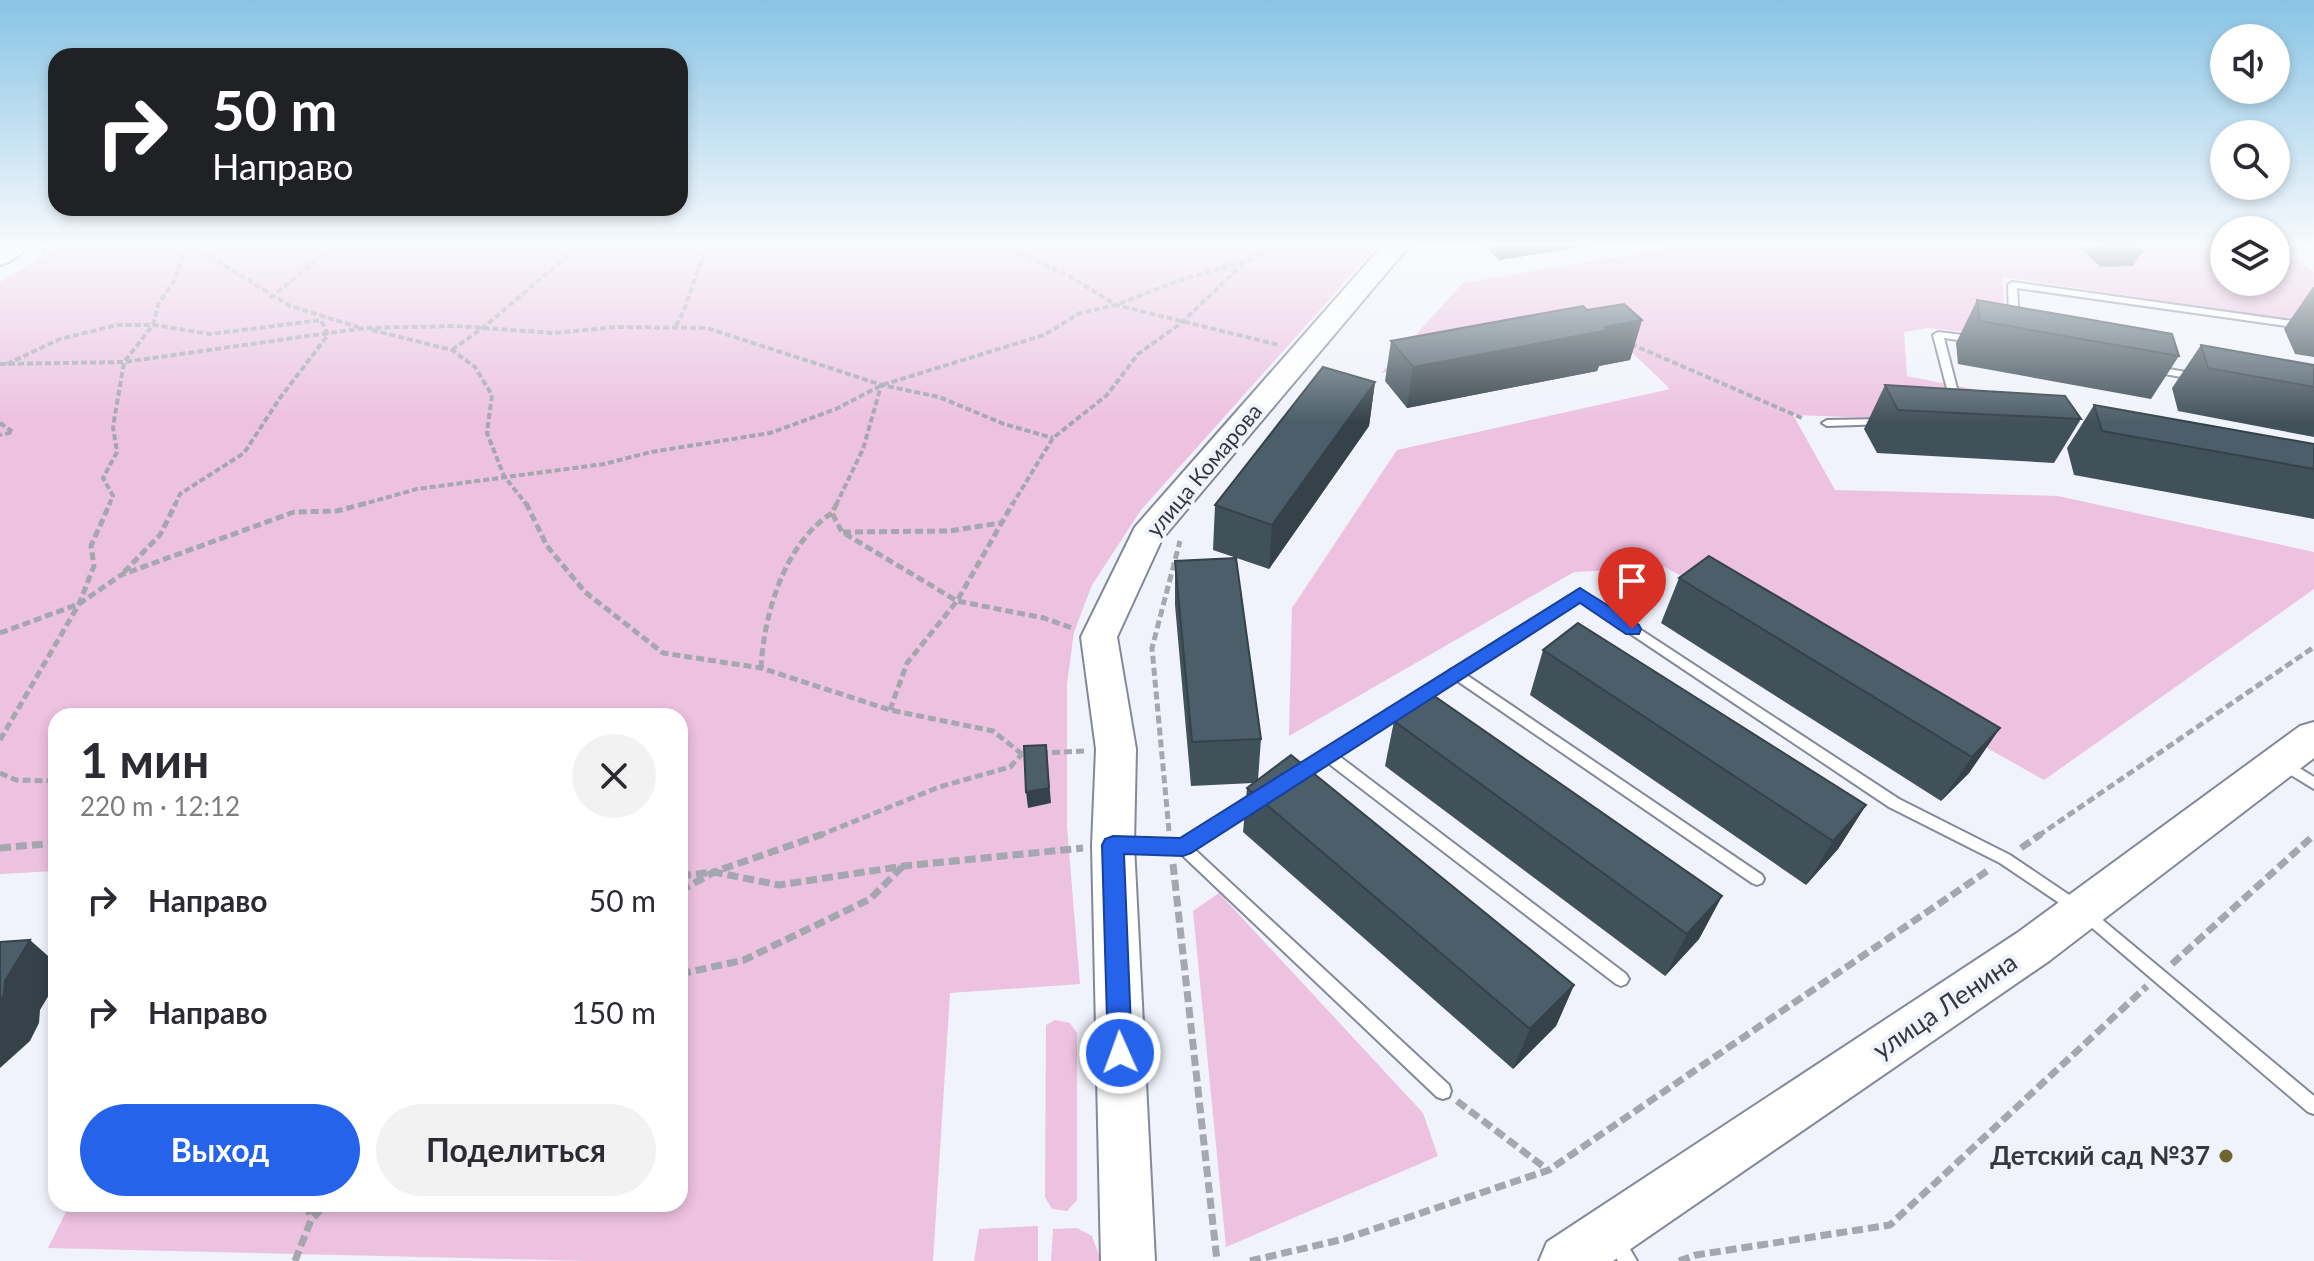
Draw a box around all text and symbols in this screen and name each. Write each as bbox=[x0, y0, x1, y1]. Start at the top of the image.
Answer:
map controls bbox=[2210, 24, 2290, 296]
button: sound bbox=[2210, 24, 2290, 104]
text: 50 m bbox=[212, 76, 337, 143]
icon: right bbox=[80, 80, 184, 184]
button: search bbox=[2210, 120, 2290, 200]
text: Направо bbox=[212, 144, 353, 188]
button: layers bbox=[2210, 216, 2290, 296]
street label: улица Комарова bbox=[1140, 398, 1267, 542]
pin bbox=[1598, 547, 1666, 629]
icon: arrive bbox=[1610, 559, 1654, 603]
text: 1 мин bbox=[80, 731, 209, 788]
button: close bbox=[572, 734, 656, 818]
text: 220 m · 12:12 bbox=[80, 790, 240, 822]
icon: right bbox=[80, 878, 124, 922]
text: Направо bbox=[148, 882, 268, 918]
text: 50 m bbox=[589, 882, 656, 918]
street label: улица Ленина bbox=[1866, 945, 2023, 1065]
icon: right bbox=[80, 990, 124, 1034]
text: Направо bbox=[148, 994, 268, 1030]
text: 150 m bbox=[571, 994, 656, 1030]
position arrow bbox=[1078, 1011, 1162, 1095]
button: Выход bbox=[80, 1104, 360, 1196]
button: Поделиться bbox=[376, 1104, 656, 1196]
place label: Детский сад №37 bbox=[1990, 1139, 2210, 1171]
marker: Детский сад №37 bbox=[2217, 1147, 2235, 1165]

